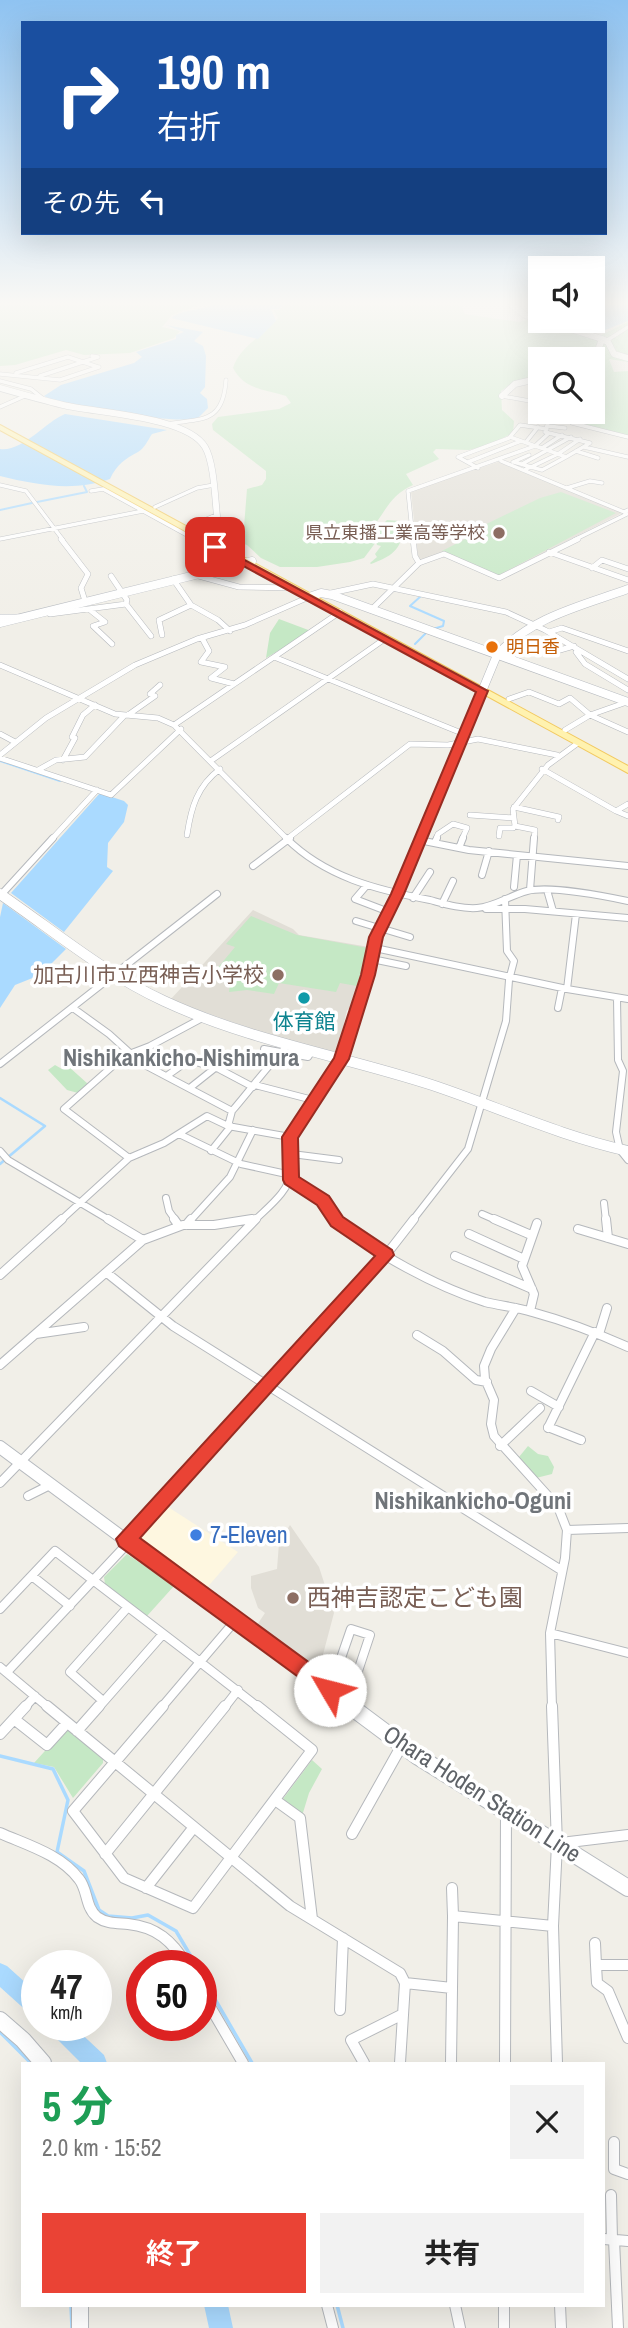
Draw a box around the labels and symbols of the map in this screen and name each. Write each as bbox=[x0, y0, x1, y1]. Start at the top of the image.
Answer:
pin bbox=[185, 517, 245, 577]
place label: 県立東播工業高等学校 bbox=[305, 520, 485, 545]
marker: 県立東播工業高等学校 bbox=[491, 525, 507, 541]
place label: 明日香 bbox=[506, 634, 560, 659]
marker: 明日香 bbox=[484, 639, 500, 655]
place label: 加古川市立西神吉小学校 bbox=[33, 960, 264, 989]
marker: 加古川市立西神吉小学校 bbox=[270, 967, 286, 983]
marker: 体育館 bbox=[296, 990, 312, 1006]
place label: 体育館 bbox=[273, 1007, 336, 1036]
district label: Nishikankicho-Nishimura bbox=[63, 1041, 299, 1073]
district label: Nishikankicho-Oguni bbox=[375, 1484, 571, 1516]
place label: 7-Eleven bbox=[210, 1518, 288, 1550]
marker: 7-Eleven bbox=[188, 1527, 204, 1543]
place label: 西神吉認定こども園 bbox=[307, 1581, 523, 1613]
marker: 西神吉認定こども園 bbox=[285, 1590, 301, 1606]
position arrow bbox=[293, 1653, 367, 1727]
street label: Ohara Hoden Station Line bbox=[377, 1717, 588, 1869]
speed limit sign: 50 bbox=[126, 1950, 217, 2041]

